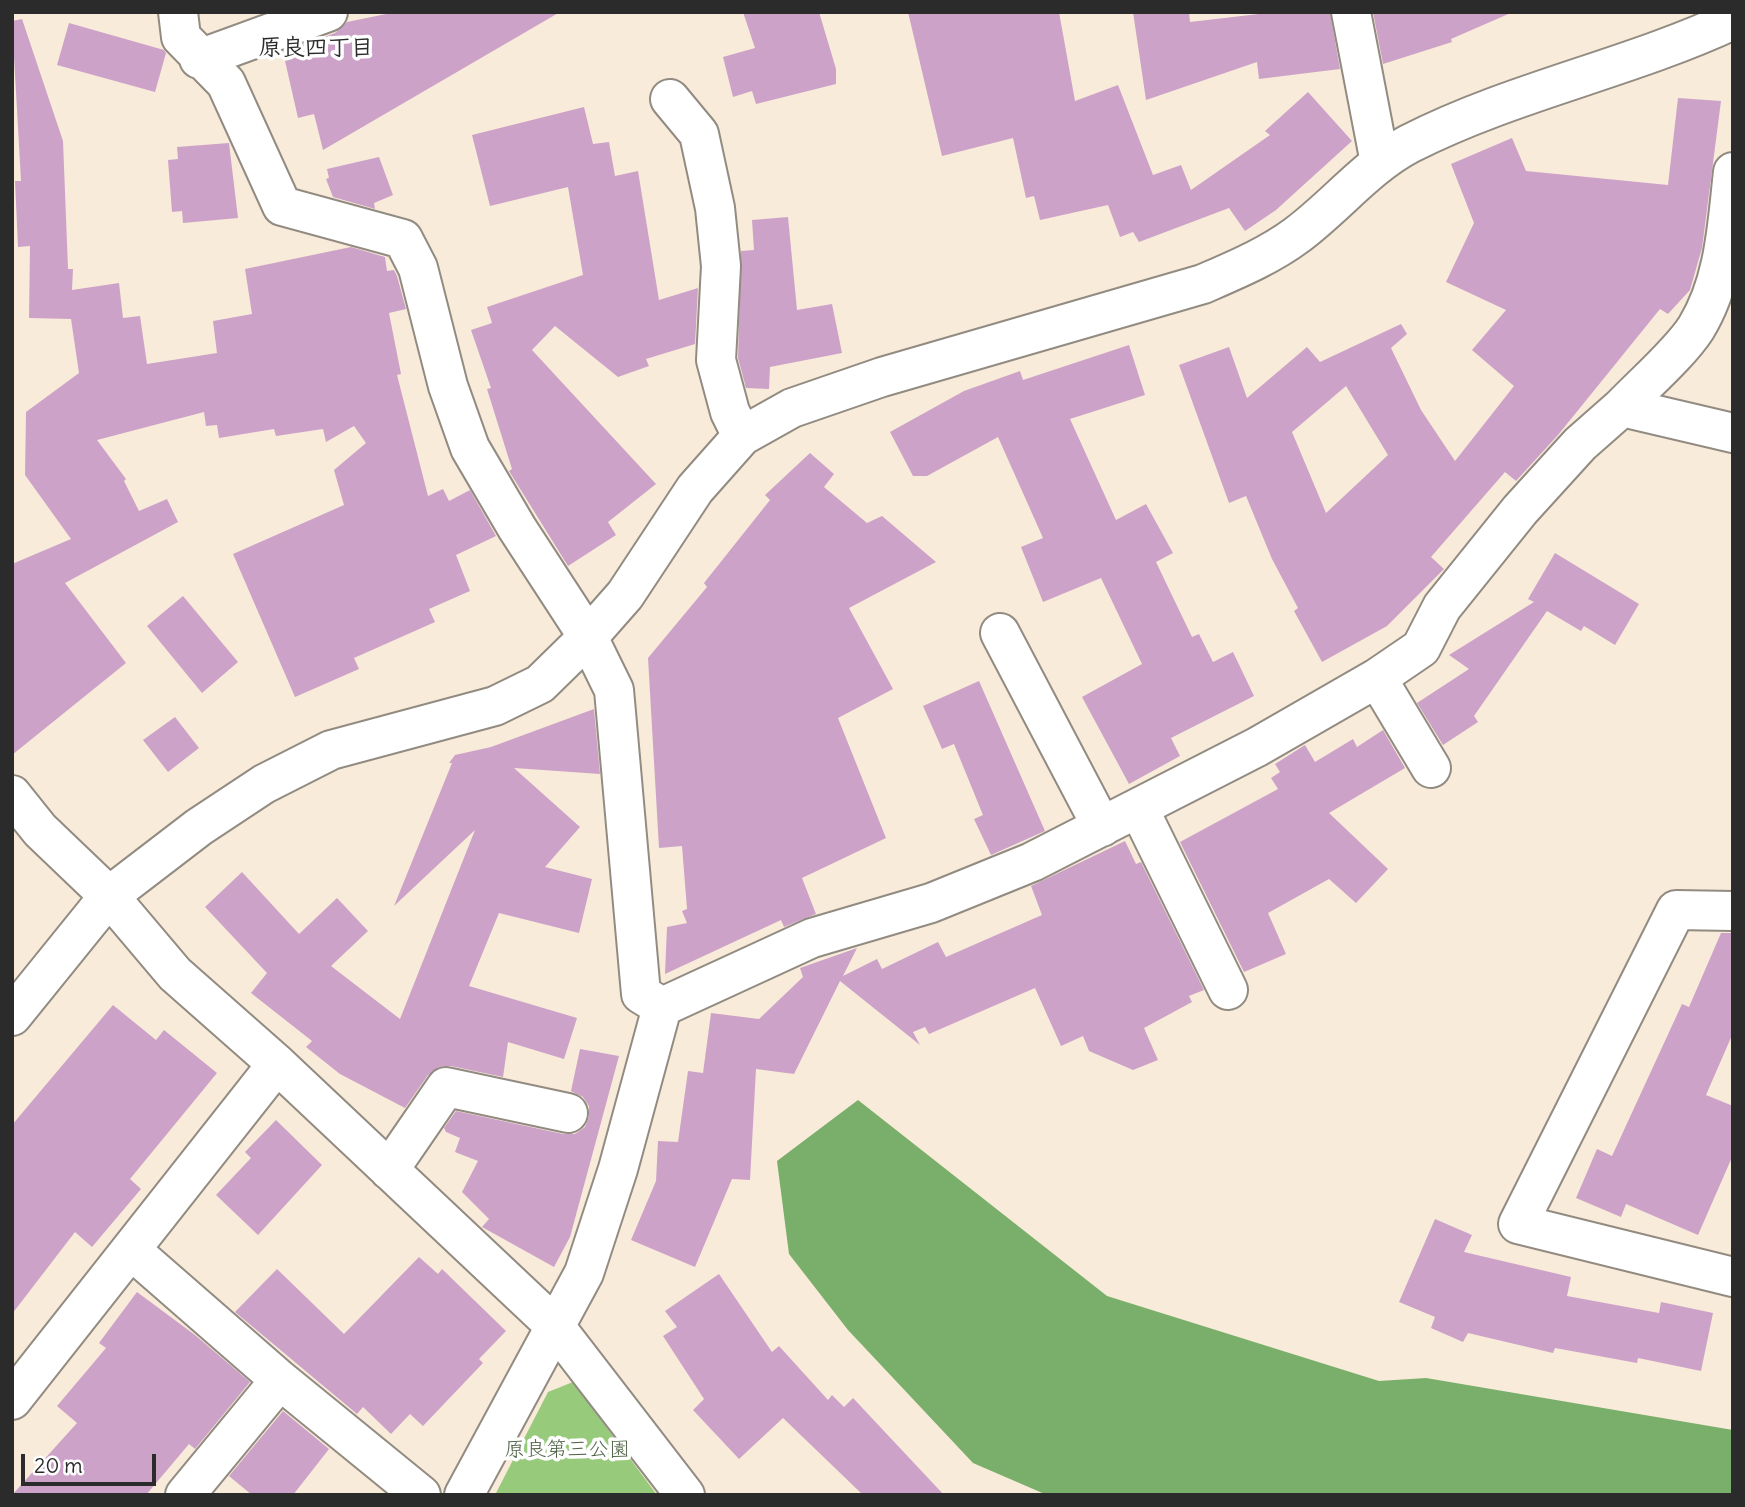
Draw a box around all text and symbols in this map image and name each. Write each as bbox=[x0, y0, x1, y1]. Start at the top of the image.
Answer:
district label: 原良四丁目 bbox=[259, 34, 373, 62]
park label: 原良第三公園 bbox=[504, 1437, 630, 1463]
scale bar bbox=[24, 1440, 159, 1484]
text: 20 m bbox=[34, 1452, 83, 1479]

